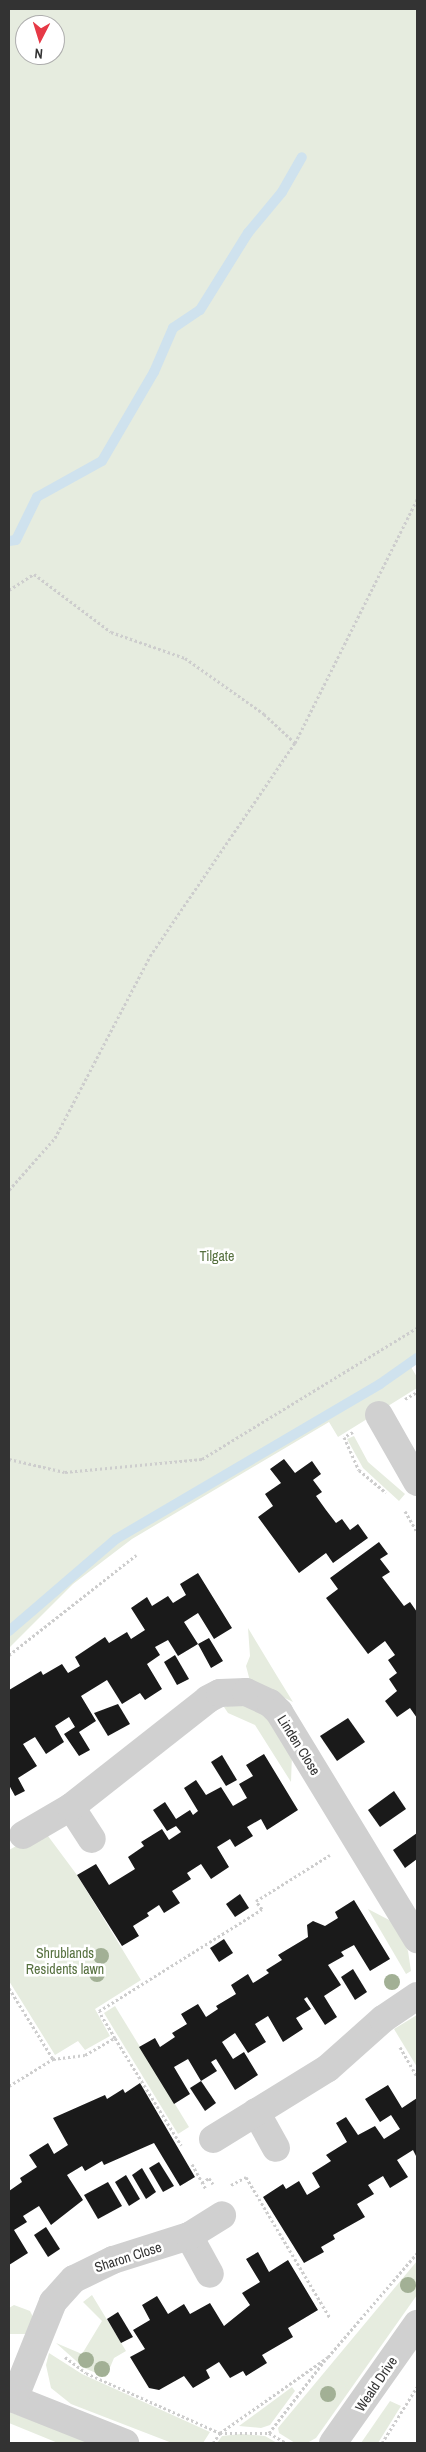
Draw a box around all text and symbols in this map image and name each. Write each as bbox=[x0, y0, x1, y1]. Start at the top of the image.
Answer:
north arrow bbox=[15, 15, 65, 65]
text: N bbox=[34, 45, 44, 63]
park label: Tilgate bbox=[200, 1248, 234, 1264]
street label: Linden Close bbox=[274, 1712, 324, 1778]
park label: Shrublands Residents lawn bbox=[26, 1945, 104, 1978]
street label: Sharon Close bbox=[92, 2238, 164, 2276]
street label: Weald Drive bbox=[351, 2353, 401, 2415]

